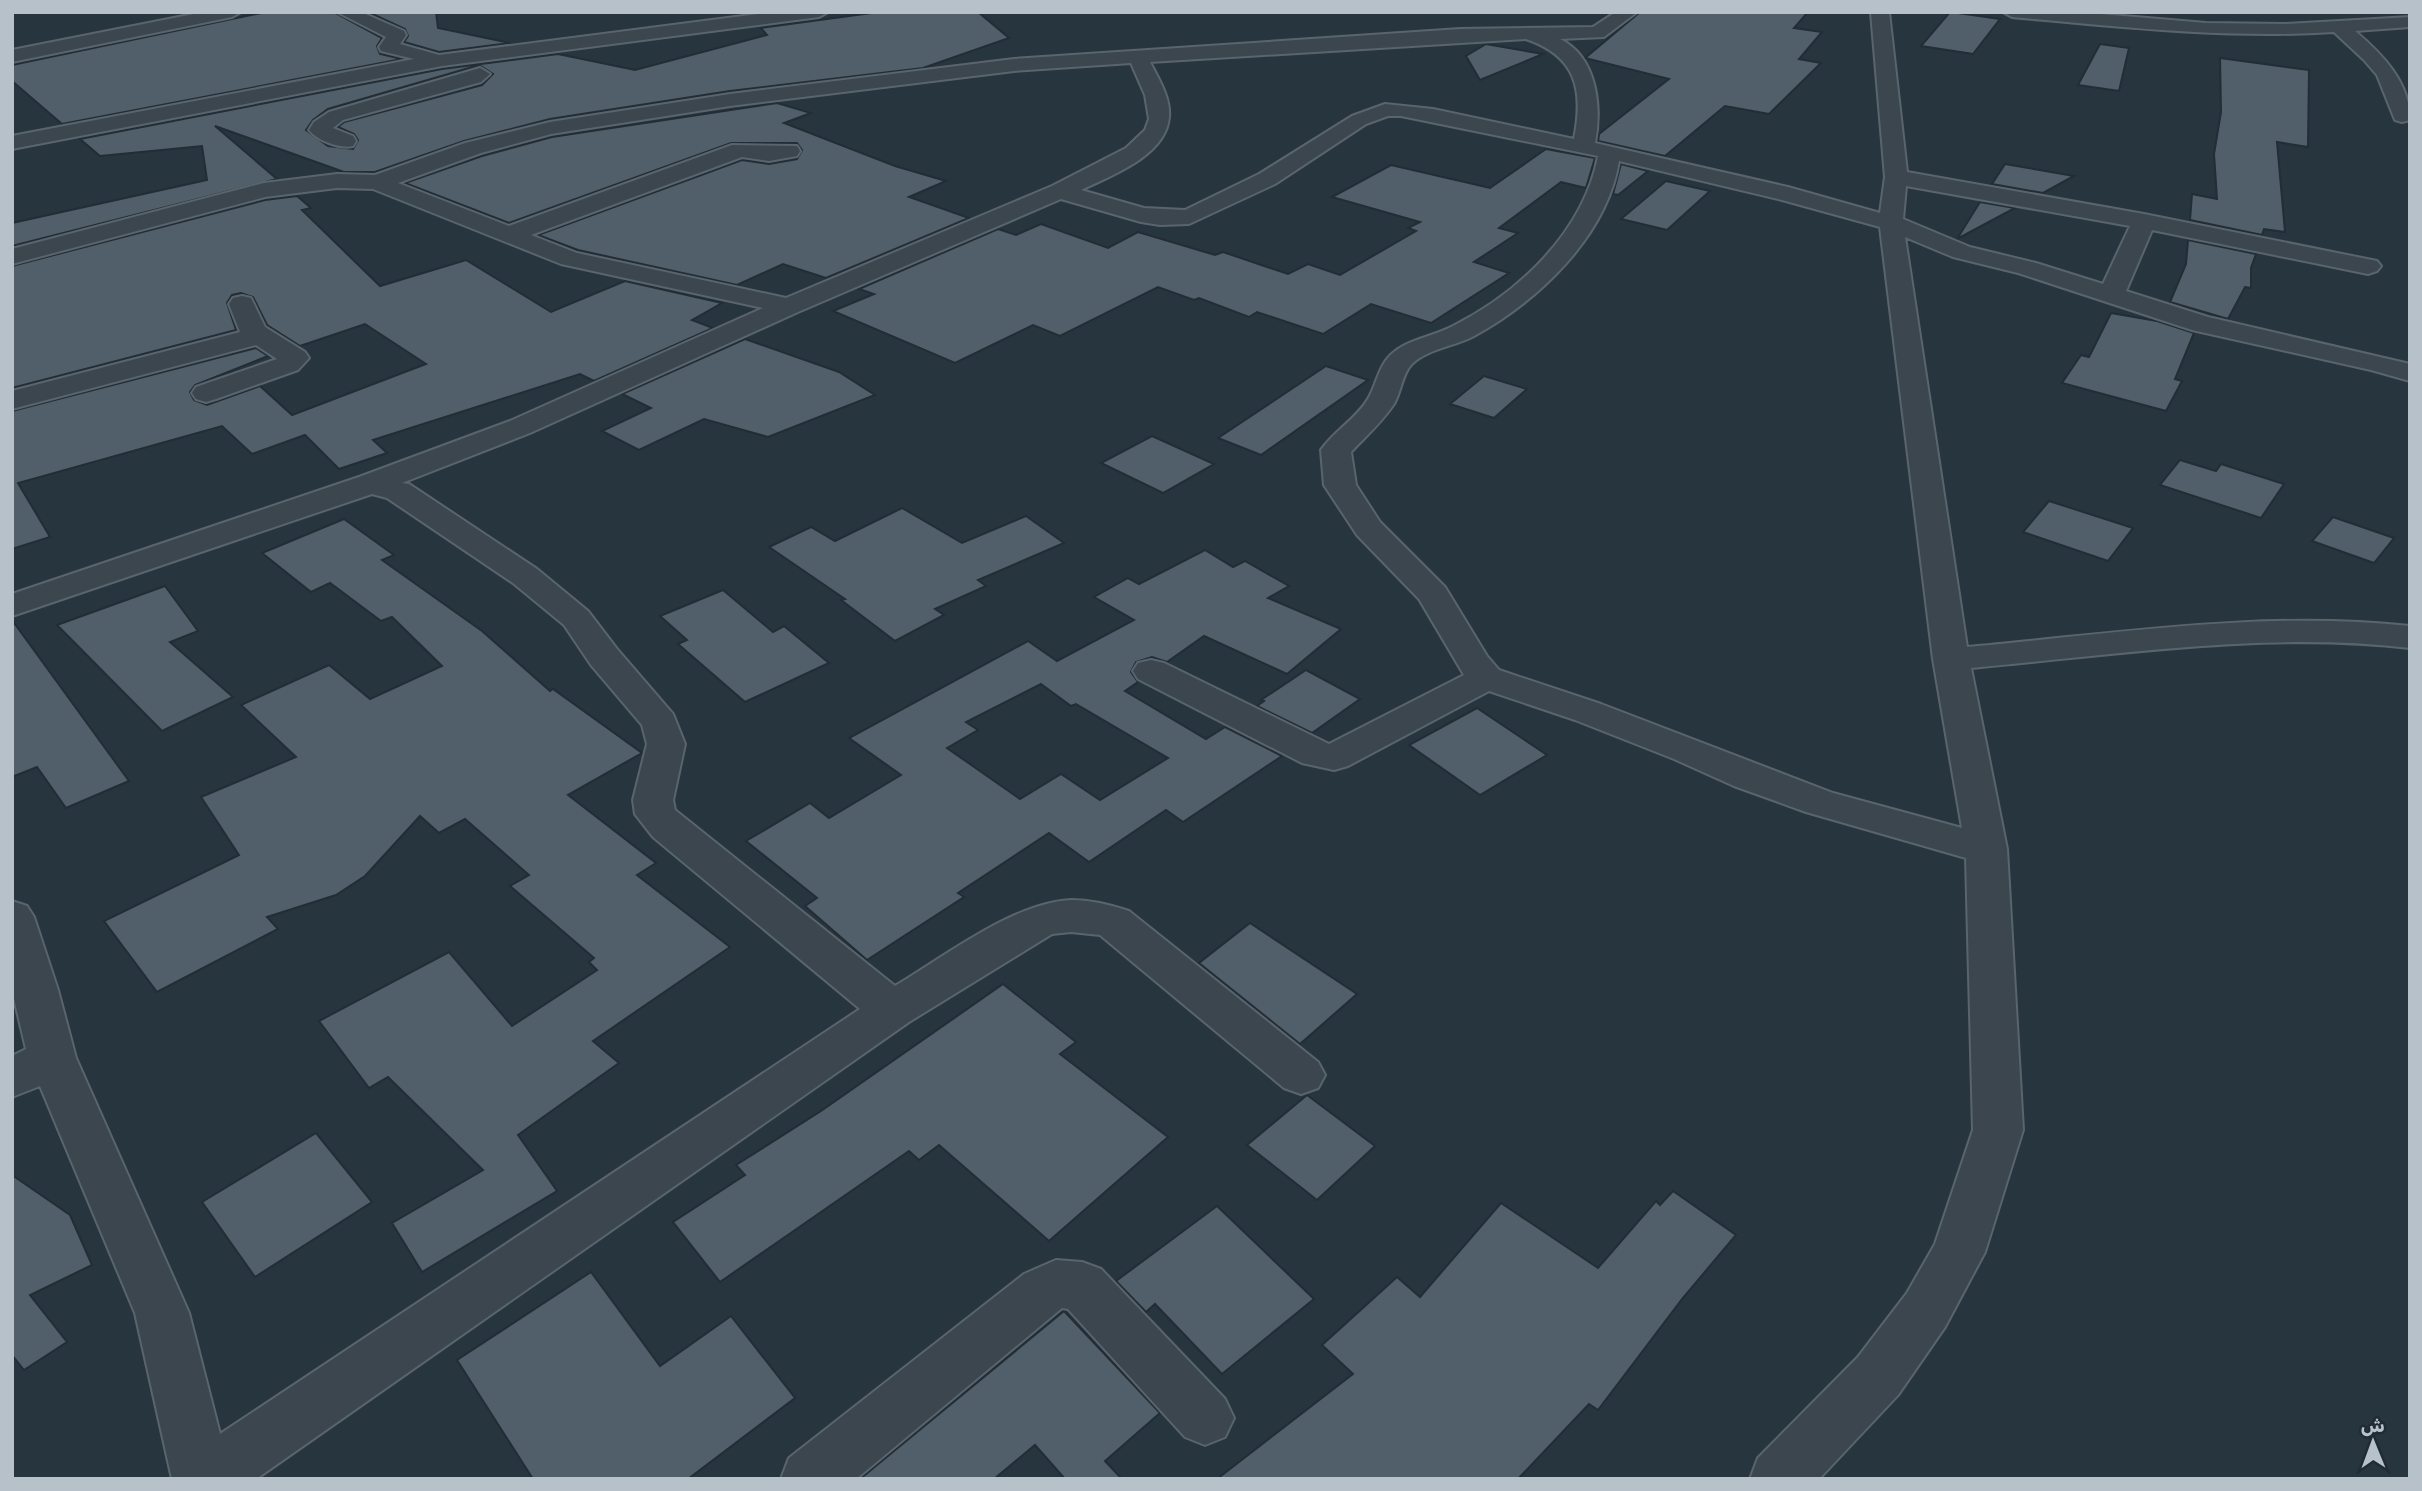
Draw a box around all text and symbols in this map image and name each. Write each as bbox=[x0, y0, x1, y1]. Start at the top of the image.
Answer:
north arrow bbox=[2338, 1407, 2408, 1477]
text: ش bbox=[2360, 1414, 2385, 1437]

